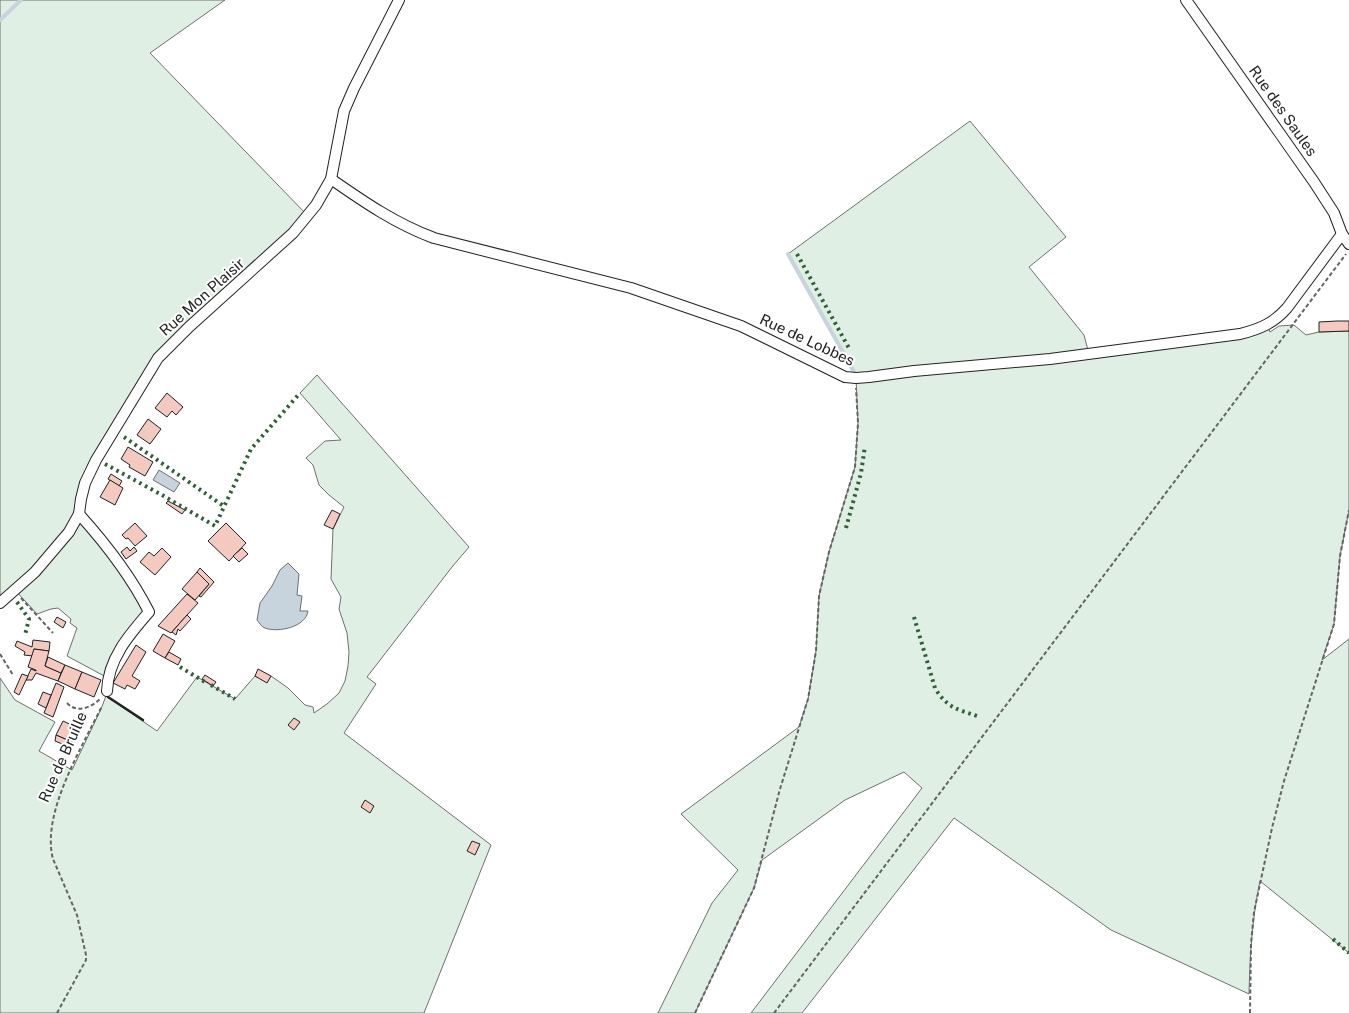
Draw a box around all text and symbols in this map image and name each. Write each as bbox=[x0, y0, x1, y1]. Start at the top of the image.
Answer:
street label: Rue des Saules bbox=[1246, 62, 1321, 159]
street label: Rue Mon Plaisir bbox=[156, 254, 248, 339]
street label: Rue de Lobbes bbox=[757, 310, 857, 369]
street label: Rue de Bruille bbox=[35, 709, 90, 805]

